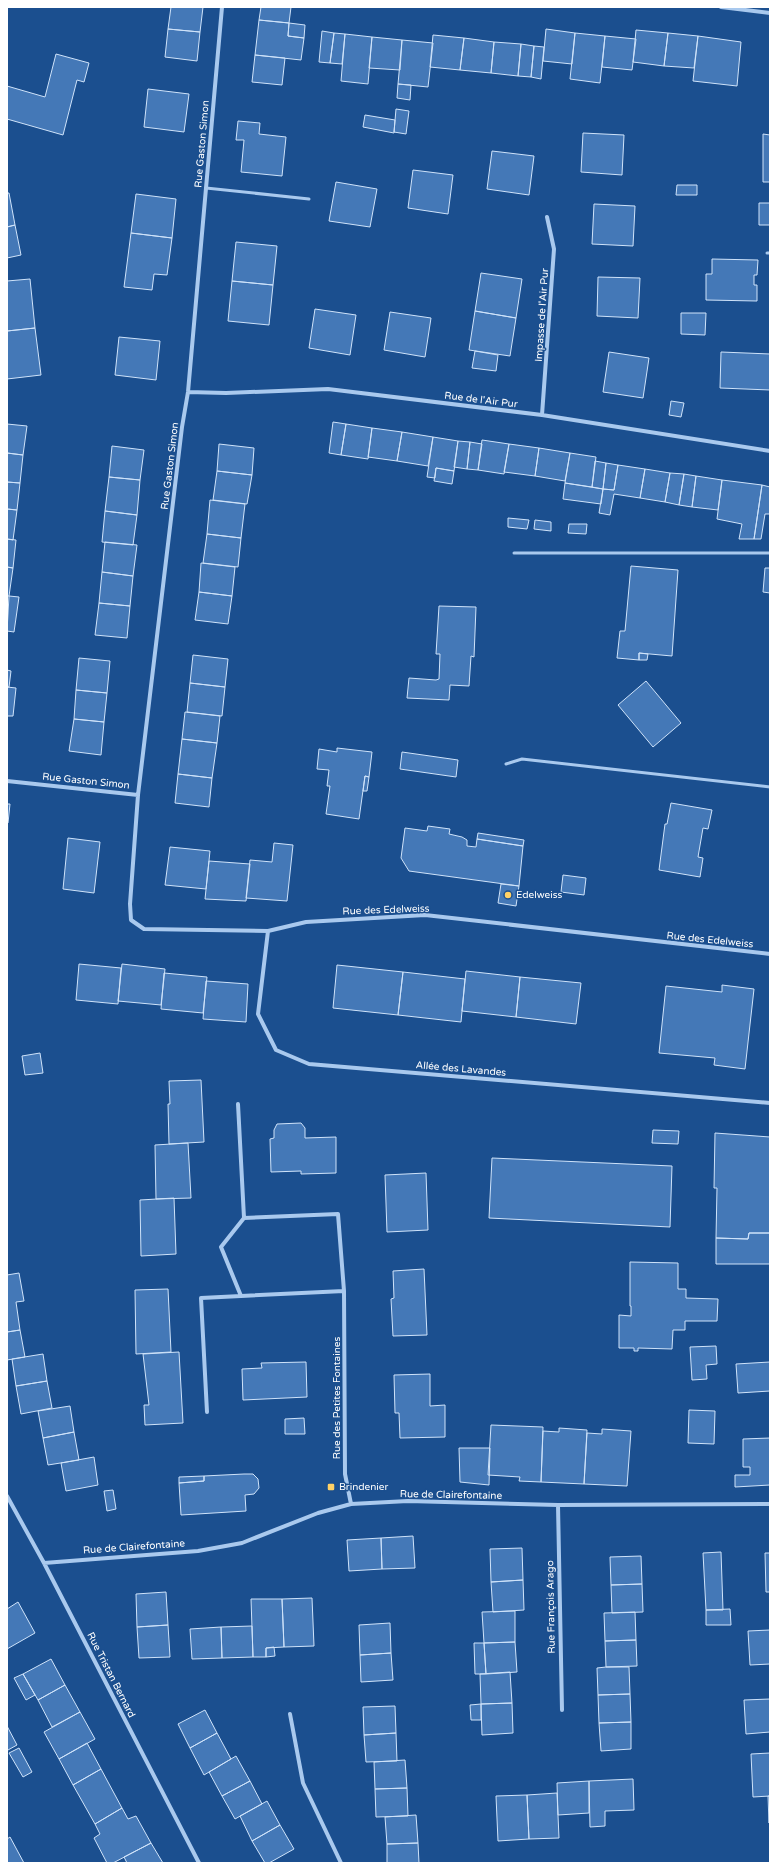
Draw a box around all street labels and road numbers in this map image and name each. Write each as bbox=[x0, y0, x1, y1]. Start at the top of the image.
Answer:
street label: Rue Gaston Simon bbox=[192, 100, 212, 188]
street label: Impasse de l'Air Pur bbox=[533, 268, 551, 362]
street label: Rue de l'Air Pur bbox=[444, 390, 518, 410]
street label: Rue Gaston Simon bbox=[159, 422, 181, 510]
street label: Rue Gaston Simon bbox=[42, 770, 130, 792]
street label: Rue des Edelweiss bbox=[342, 902, 430, 918]
street label: Rue des Edelweiss bbox=[666, 929, 754, 951]
street label: Allée des Lavandes bbox=[415, 1059, 507, 1079]
street label: Rue des Petites Fontaines bbox=[331, 1337, 343, 1459]
street label: Rue de Clairefontaine bbox=[400, 1488, 503, 1502]
street label: Rue de Clairefontaine bbox=[83, 1537, 186, 1557]
street label: Rue François Arago bbox=[544, 1560, 558, 1654]
street label: Rue Tristan Bernard bbox=[84, 1630, 138, 1720]

